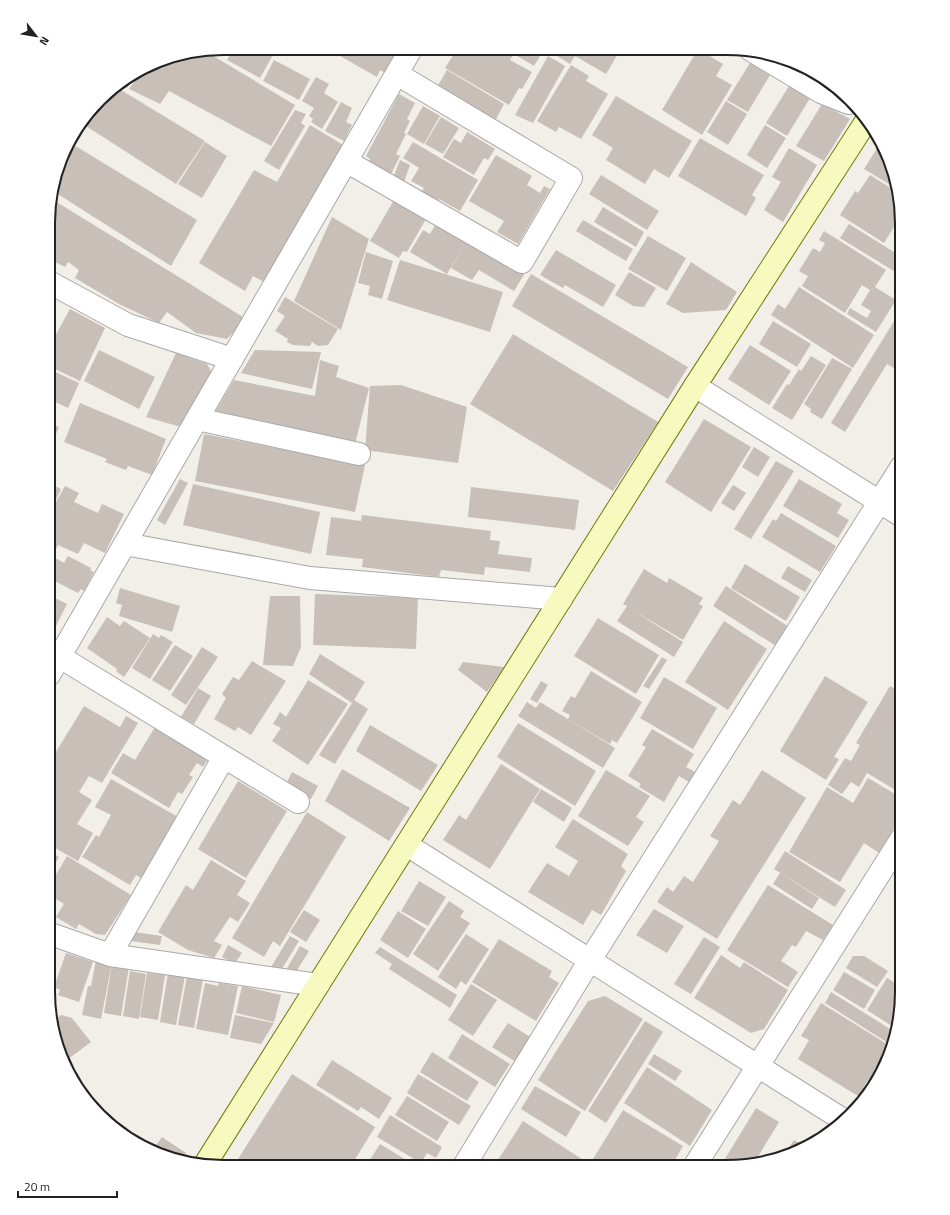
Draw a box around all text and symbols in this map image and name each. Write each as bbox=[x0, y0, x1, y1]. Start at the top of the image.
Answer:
north arrow bbox=[16, 16, 56, 56]
text: N bbox=[36, 34, 53, 49]
scale bar bbox=[18, 1173, 117, 1199]
text: 20 m bbox=[24, 1177, 50, 1196]

